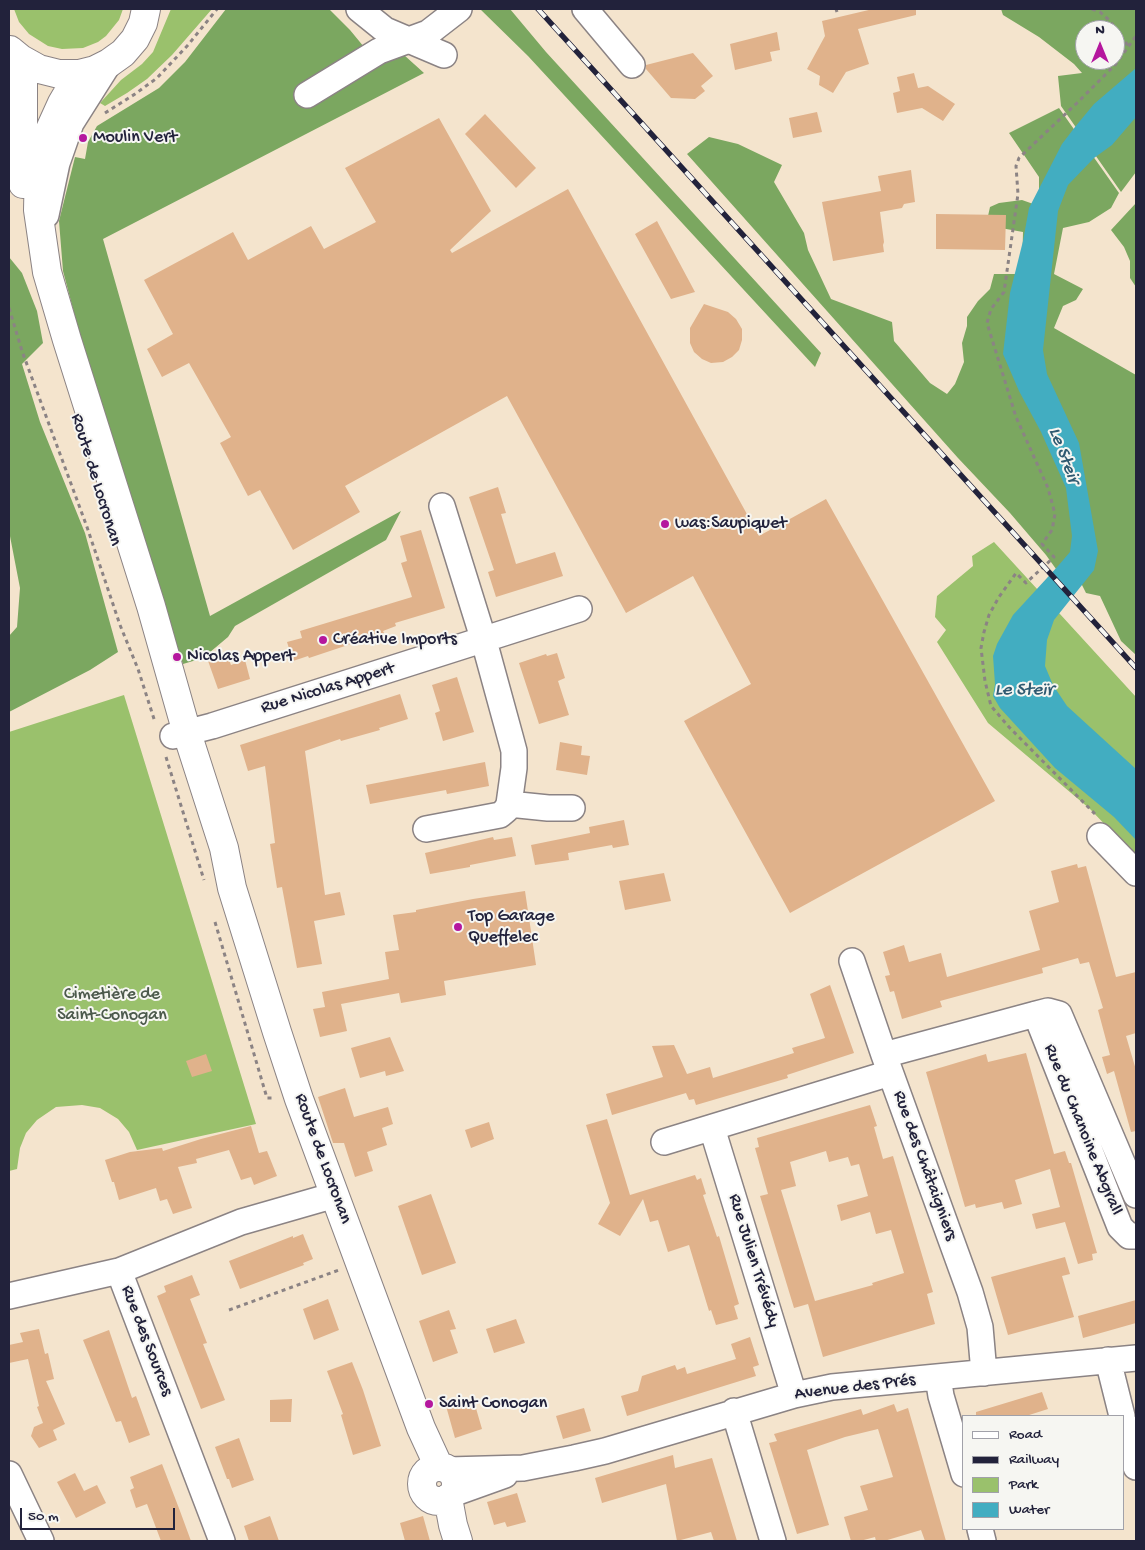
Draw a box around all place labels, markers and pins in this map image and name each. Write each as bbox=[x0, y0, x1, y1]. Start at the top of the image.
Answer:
place label: Moulin Vert bbox=[93, 127, 177, 149]
marker: Moulin Vert bbox=[77, 132, 89, 144]
place label: was:Saupiquet bbox=[675, 513, 787, 535]
marker: was:Saupiquet bbox=[659, 518, 671, 530]
place label: Créative Imports bbox=[333, 629, 457, 651]
marker: Créative Imports bbox=[317, 634, 329, 646]
place label: Nicolas Appert bbox=[187, 646, 294, 668]
marker: Nicolas Appert bbox=[171, 651, 183, 663]
place label: Top Garage Queffelec bbox=[468, 906, 555, 949]
marker: Top Garage Queffelec bbox=[452, 921, 464, 933]
place label: Saint Conogan bbox=[439, 1393, 547, 1415]
marker: Saint Conogan bbox=[423, 1398, 435, 1410]

